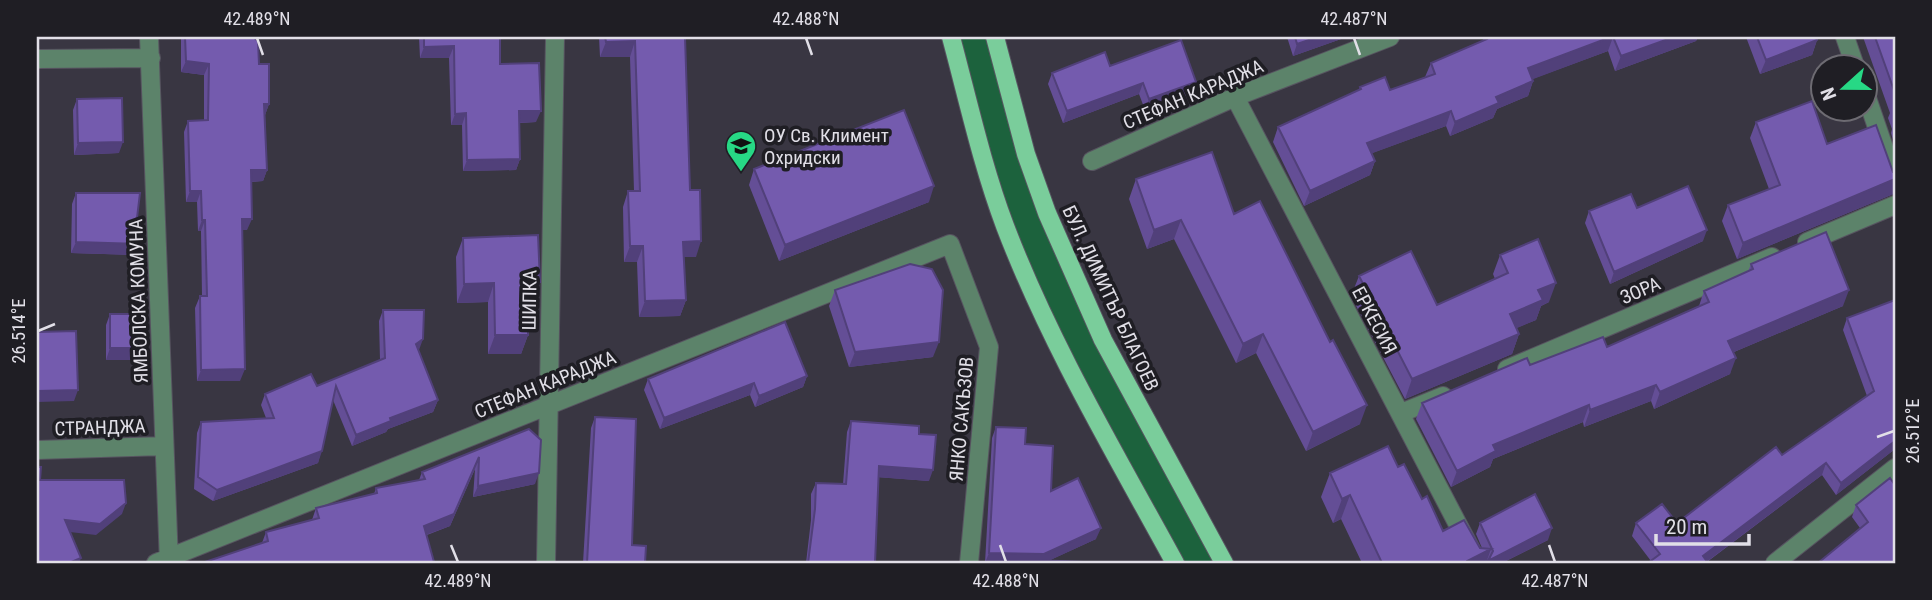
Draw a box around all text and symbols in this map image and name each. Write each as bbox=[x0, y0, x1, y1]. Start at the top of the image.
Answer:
text: 42.489°N bbox=[223, 8, 291, 29]
text: 42.488°N bbox=[772, 8, 840, 29]
text: 42.487°N bbox=[1320, 8, 1388, 29]
north arrow bbox=[1810, 52, 1880, 122]
street label: СТЕФАН КАРАДЖА bbox=[1120, 54, 1267, 134]
text: N bbox=[1816, 84, 1841, 103]
place label: ОУ Св. Климент Охридски bbox=[764, 124, 889, 169]
school or university icon: ОУ Св. Климент Охридски bbox=[724, 129, 758, 173]
street label: БУЛ. ДИМИТЪР БЛАГОЕВ bbox=[1057, 202, 1164, 395]
street label: ЯМБОЛСКА КОМУНА bbox=[124, 218, 153, 384]
street label: ШИПКА bbox=[517, 269, 542, 331]
street label: ЗОРА bbox=[1617, 272, 1664, 309]
street label: ЕРКЕСИЯ bbox=[1347, 282, 1402, 358]
text: 26.514°E bbox=[8, 299, 29, 363]
street label: СТЕФАН КАРАДЖА bbox=[471, 346, 619, 423]
street label: ЯНКО САКЪЗОВ bbox=[945, 356, 978, 482]
text: 26.512°E bbox=[1902, 399, 1923, 463]
street label: СТРАНДЖА bbox=[54, 414, 146, 441]
scale bar bbox=[1656, 502, 1748, 546]
text: 20 m bbox=[1666, 515, 1707, 539]
text: 42.489°N bbox=[424, 570, 492, 591]
text: 42.488°N bbox=[972, 570, 1040, 591]
text: 42.487°N bbox=[1521, 570, 1589, 591]

